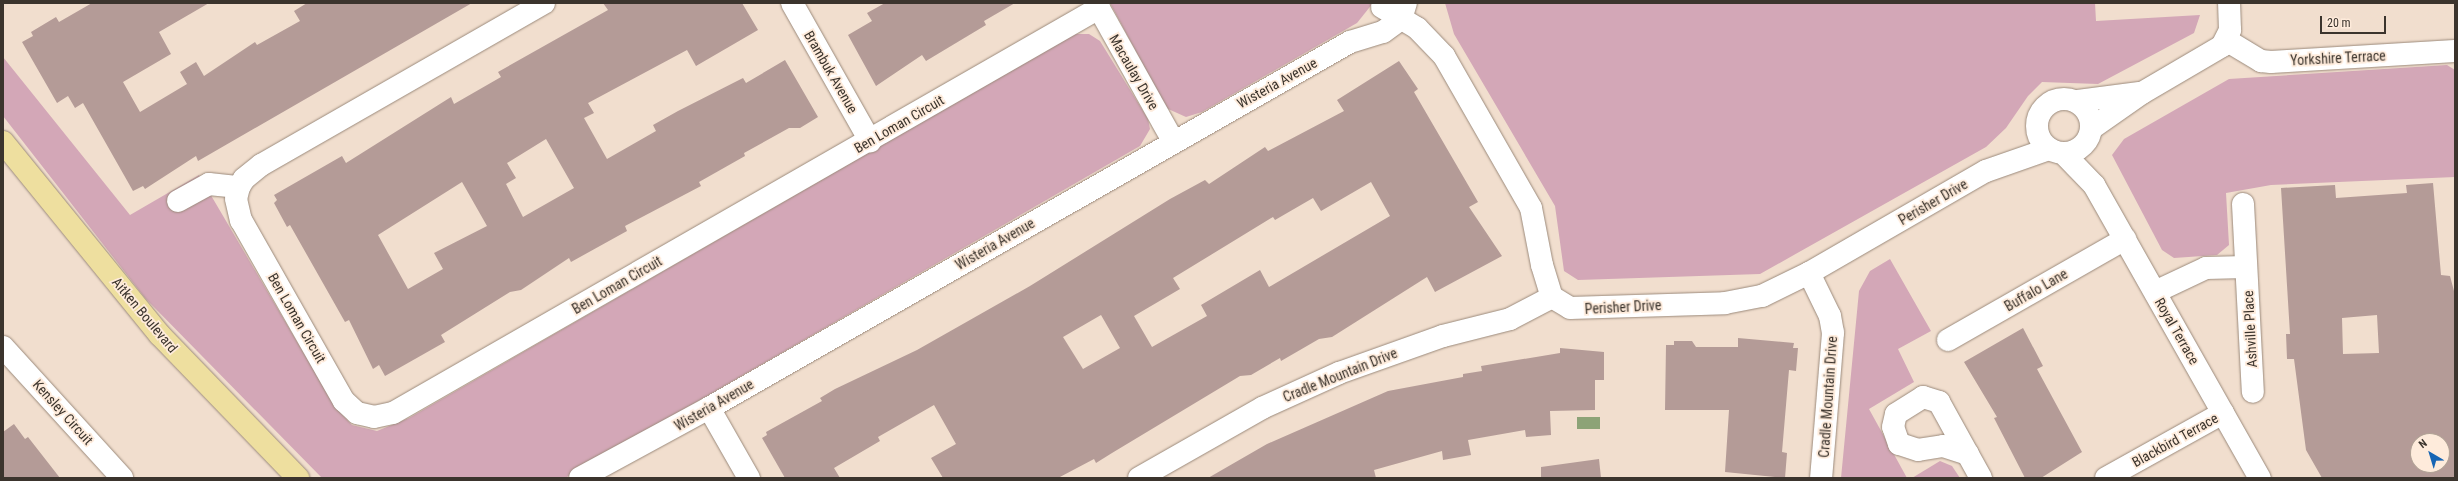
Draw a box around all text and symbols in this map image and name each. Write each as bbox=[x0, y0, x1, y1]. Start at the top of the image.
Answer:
scale bar bbox=[2322, 8, 2388, 34]
text: 20 m bbox=[2327, 16, 2351, 30]
street label: Brambuk Avenue bbox=[801, 28, 861, 116]
street label: Macaulay Drive bbox=[1106, 31, 1162, 113]
street label: Yorkshire Terrace bbox=[2290, 47, 2386, 69]
street label: Wisteria Avenue bbox=[1234, 54, 1320, 112]
street label: Ben Loman Circuit bbox=[851, 91, 947, 157]
street label: Perisher Drive bbox=[1896, 176, 1970, 228]
street label: Wisteria Avenue bbox=[952, 215, 1038, 273]
street label: Ben Loman Circuit bbox=[569, 252, 665, 318]
street label: Buffalo Lane bbox=[2001, 265, 2071, 315]
street label: Ben Loman Circuit bbox=[264, 270, 330, 366]
street label: Aitken Boulevard bbox=[109, 274, 181, 356]
street label: Ashville Place bbox=[2240, 290, 2260, 368]
street label: Royal Terrace bbox=[2151, 295, 2203, 367]
street label: Perisher Drive bbox=[1584, 297, 1662, 317]
street label: Cradle Mountain Drive bbox=[1815, 336, 1841, 458]
street label: Cradle Mountain Drive bbox=[1280, 344, 1400, 406]
street label: Kensley Circuit bbox=[29, 376, 97, 448]
street label: Wisteria Avenue bbox=[671, 376, 757, 434]
street label: Blackbird Terrace bbox=[2129, 409, 2221, 471]
north arrow bbox=[2410, 433, 2450, 473]
text: N bbox=[2416, 437, 2430, 451]

